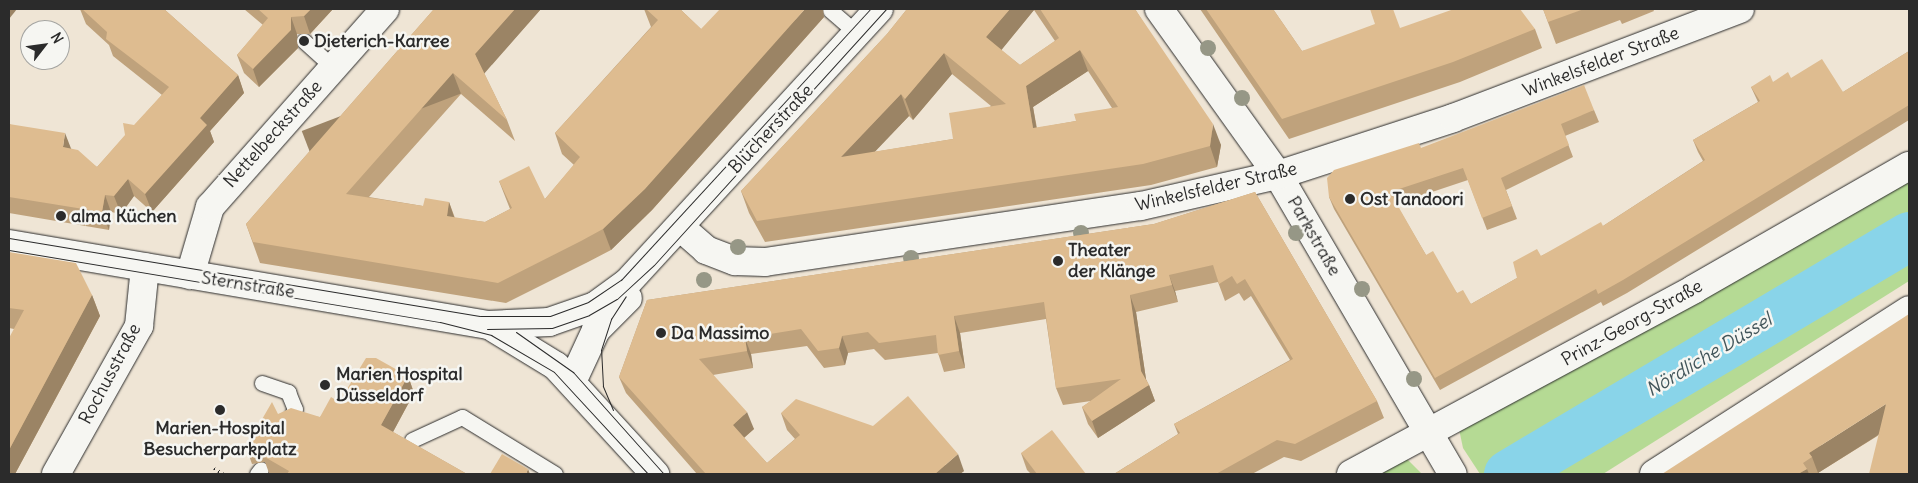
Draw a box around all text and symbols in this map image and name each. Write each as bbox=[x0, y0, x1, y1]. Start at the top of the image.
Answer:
north arrow bbox=[20, 20, 70, 70]
street label: Winkelsfelder Straße bbox=[1520, 22, 1682, 102]
text: N bbox=[47, 29, 67, 47]
place label: Dieterich-Karree bbox=[314, 30, 449, 52]
marker: Dieterich-Karree bbox=[298, 35, 310, 47]
street label: Nettelbeckstraße bbox=[219, 76, 327, 192]
street label: Blücherstraße bbox=[724, 80, 818, 178]
street label: Winkelsfelder Straße bbox=[1133, 158, 1299, 216]
place label: Ost Tandoori bbox=[1360, 188, 1464, 210]
street label: Parkstraße bbox=[1283, 192, 1345, 280]
marker: Ost Tandoori bbox=[1344, 193, 1356, 205]
place label: alma Küchen bbox=[71, 205, 177, 227]
marker: alma Küchen bbox=[55, 210, 67, 222]
place label: Theater der Klänge bbox=[1068, 240, 1155, 282]
marker: Theater der Klänge bbox=[1052, 255, 1064, 267]
street label: Sternstraße bbox=[200, 267, 296, 303]
street label: Prinz-Georg-Straße bbox=[1558, 275, 1706, 371]
water label: Nördliche Düssel bbox=[1642, 309, 1776, 401]
street label: Rochusstraße bbox=[74, 320, 146, 428]
place label: Da Massimo bbox=[671, 322, 769, 344]
marker: Da Massimo bbox=[655, 327, 667, 339]
place label: Marien Hospital Düsseldorf bbox=[336, 364, 462, 406]
marker: Marien Hospital Düsseldorf bbox=[318, 378, 332, 392]
marker: Marien-Hospital Besucherparkplatz bbox=[214, 404, 226, 416]
place label: Marien-Hospital Besucherparkplatz bbox=[144, 418, 296, 460]

